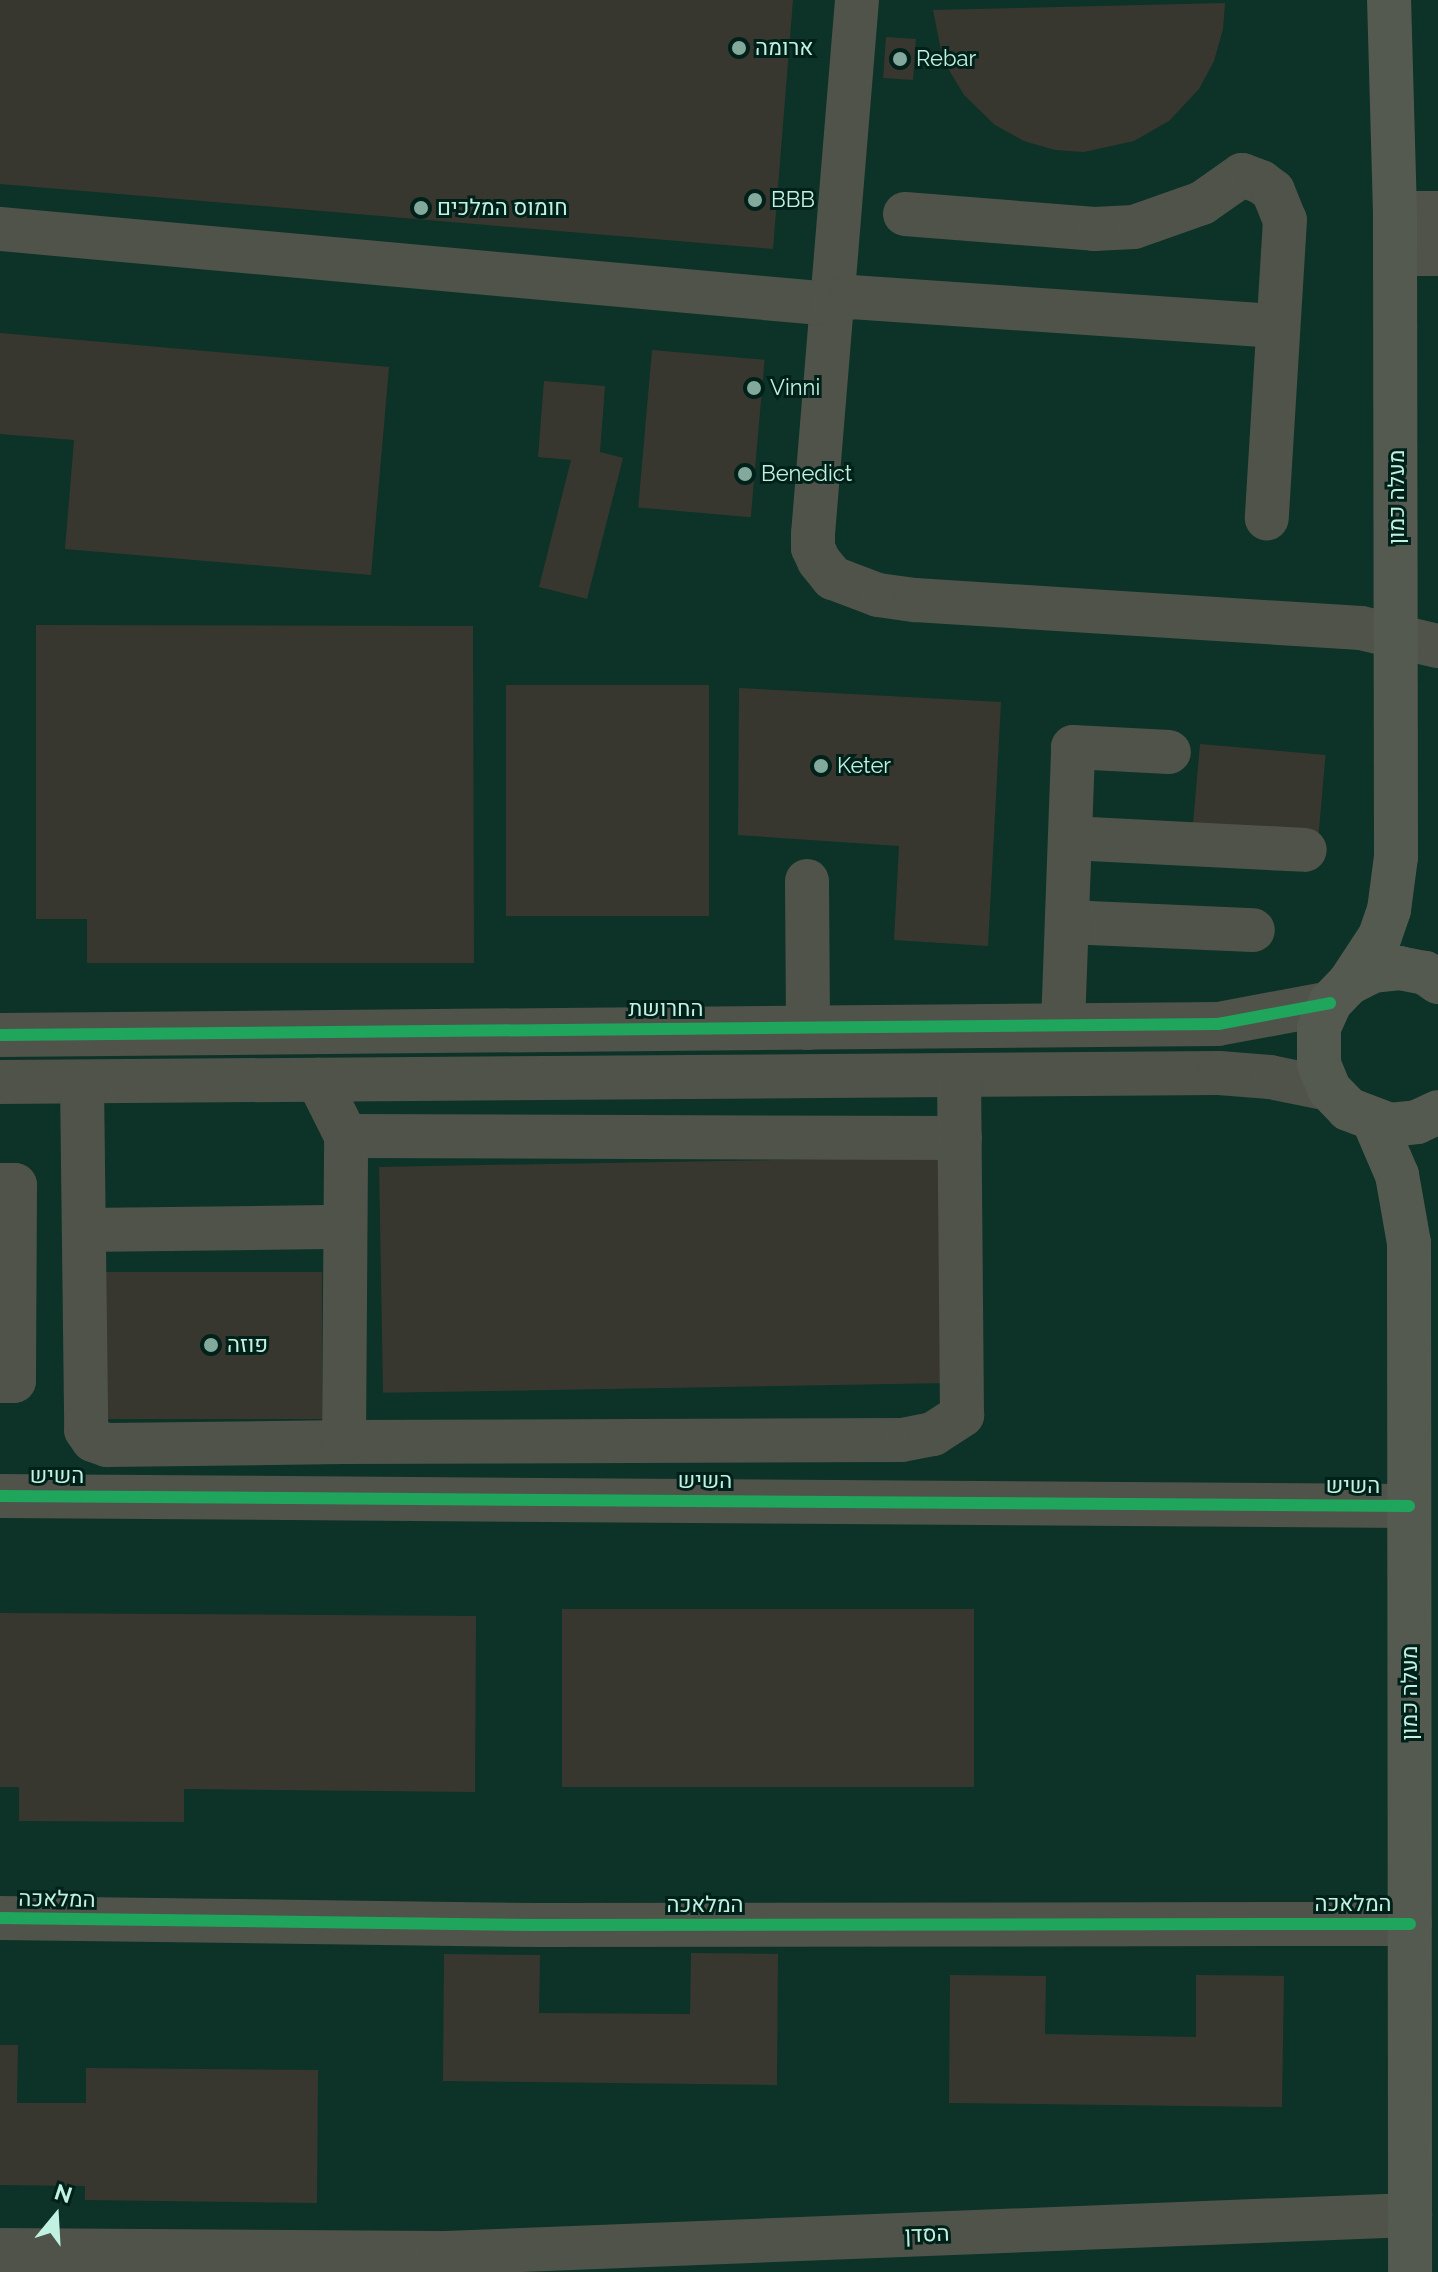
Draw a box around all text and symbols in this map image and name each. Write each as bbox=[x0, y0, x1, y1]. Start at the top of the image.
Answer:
place label: ארומה bbox=[755, 35, 813, 61]
marker: ארומה bbox=[730, 39, 748, 57]
place label: Rebar bbox=[916, 46, 976, 72]
marker: Rebar bbox=[891, 50, 909, 68]
place label: BBB bbox=[771, 187, 815, 213]
marker: BBB bbox=[746, 191, 764, 209]
place label: חומוס המלכים bbox=[437, 195, 568, 221]
marker: חומוס המלכים bbox=[412, 199, 430, 217]
place label: Vinni bbox=[770, 375, 820, 401]
marker: Vinni bbox=[745, 379, 763, 397]
street label: מעלה כמון bbox=[1384, 449, 1410, 545]
place label: Benedict bbox=[761, 461, 852, 487]
marker: Benedict bbox=[736, 465, 754, 483]
place label: Keter bbox=[837, 753, 891, 779]
marker: Keter bbox=[812, 757, 830, 775]
street label: החרושת bbox=[629, 996, 703, 1022]
place label: פוזה bbox=[227, 1332, 268, 1358]
marker: פוזה bbox=[202, 1336, 220, 1354]
street label: השיש bbox=[30, 1463, 84, 1489]
street label: השיש bbox=[678, 1468, 732, 1494]
street label: השיש bbox=[1326, 1473, 1380, 1499]
street label: מעלה כמון bbox=[1397, 1645, 1423, 1741]
street label: המלאכה bbox=[18, 1885, 96, 1913]
street label: המלאכה bbox=[1314, 1891, 1392, 1917]
street label: המלאכה bbox=[666, 1892, 744, 1918]
north arrow bbox=[16, 2176, 96, 2256]
text: N bbox=[51, 2178, 75, 2208]
street label: הסדן bbox=[904, 2220, 950, 2248]

